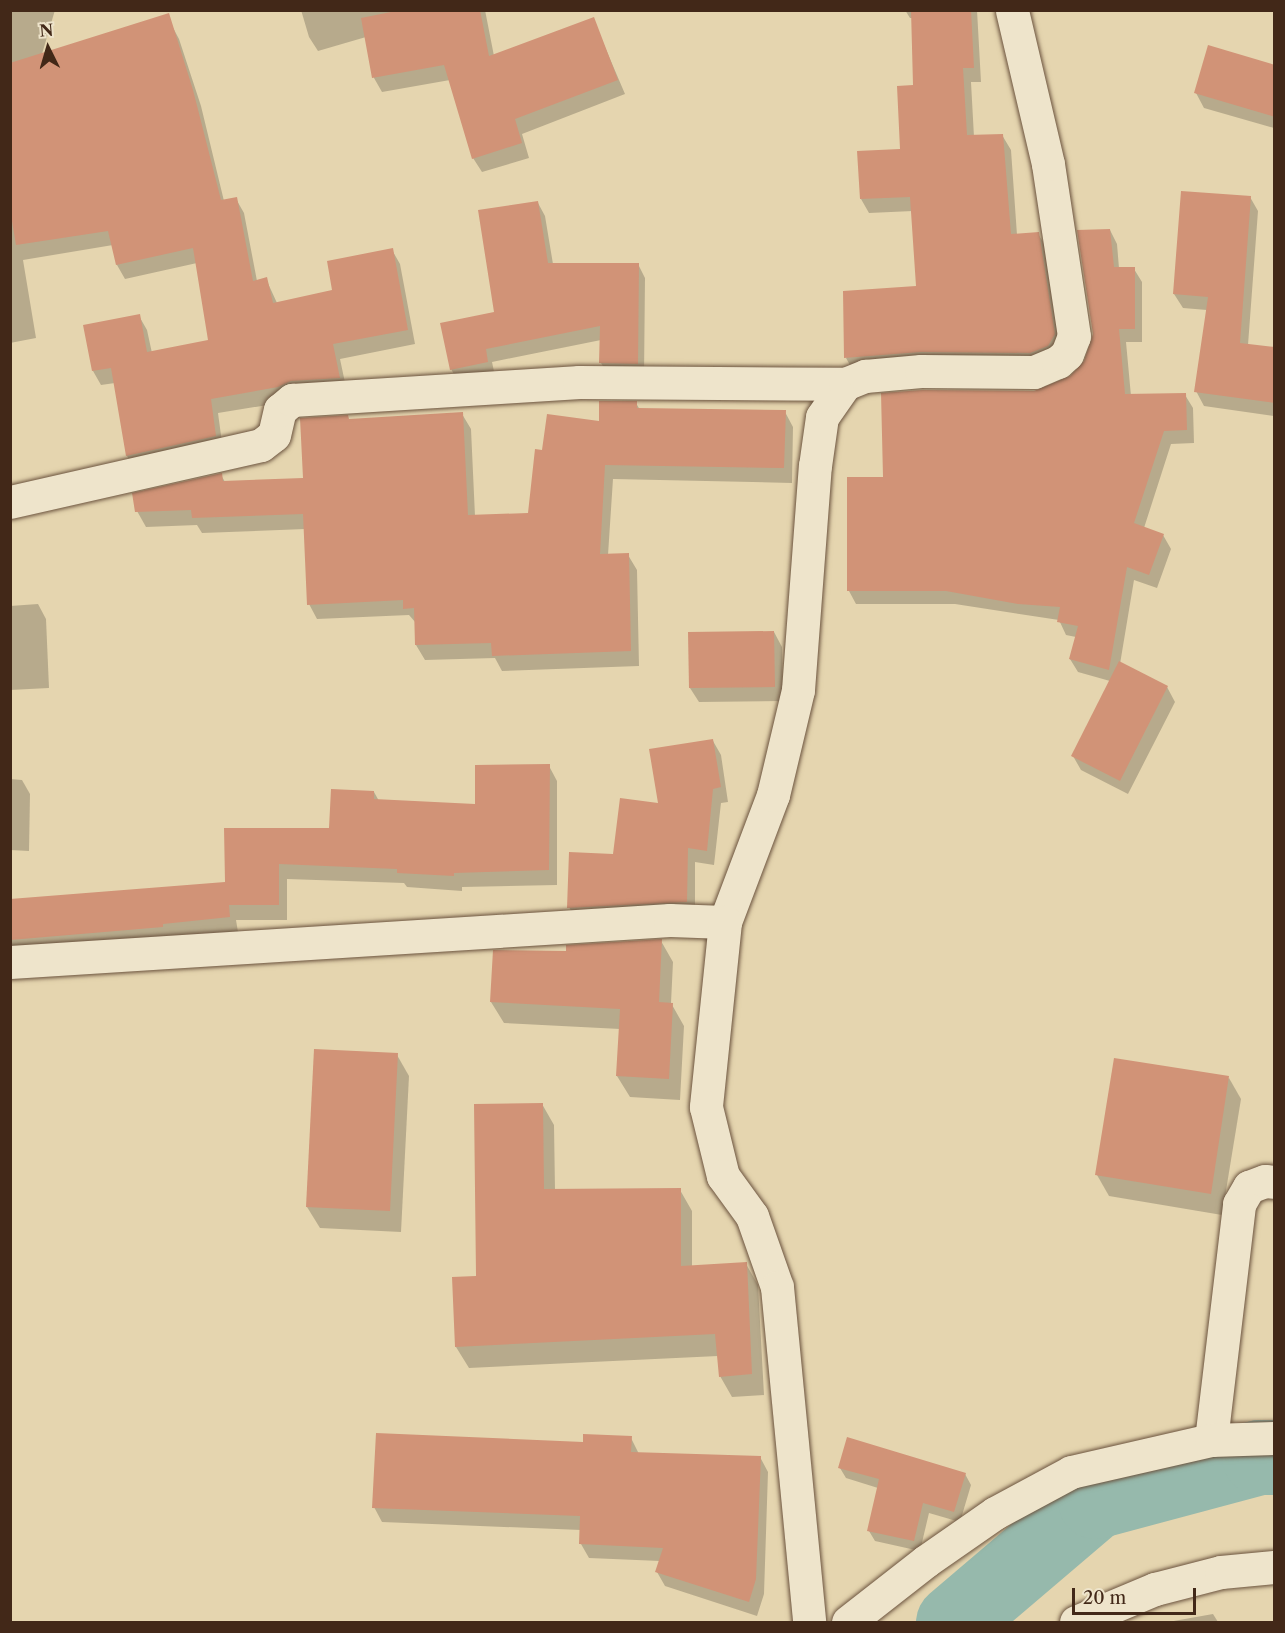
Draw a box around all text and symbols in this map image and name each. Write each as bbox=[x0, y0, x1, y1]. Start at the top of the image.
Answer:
north arrow bbox=[18, 18, 78, 78]
text: N bbox=[39, 20, 54, 41]
scale bar bbox=[1075, 1576, 1200, 1614]
text: 20 m bbox=[1083, 1587, 1126, 1609]

